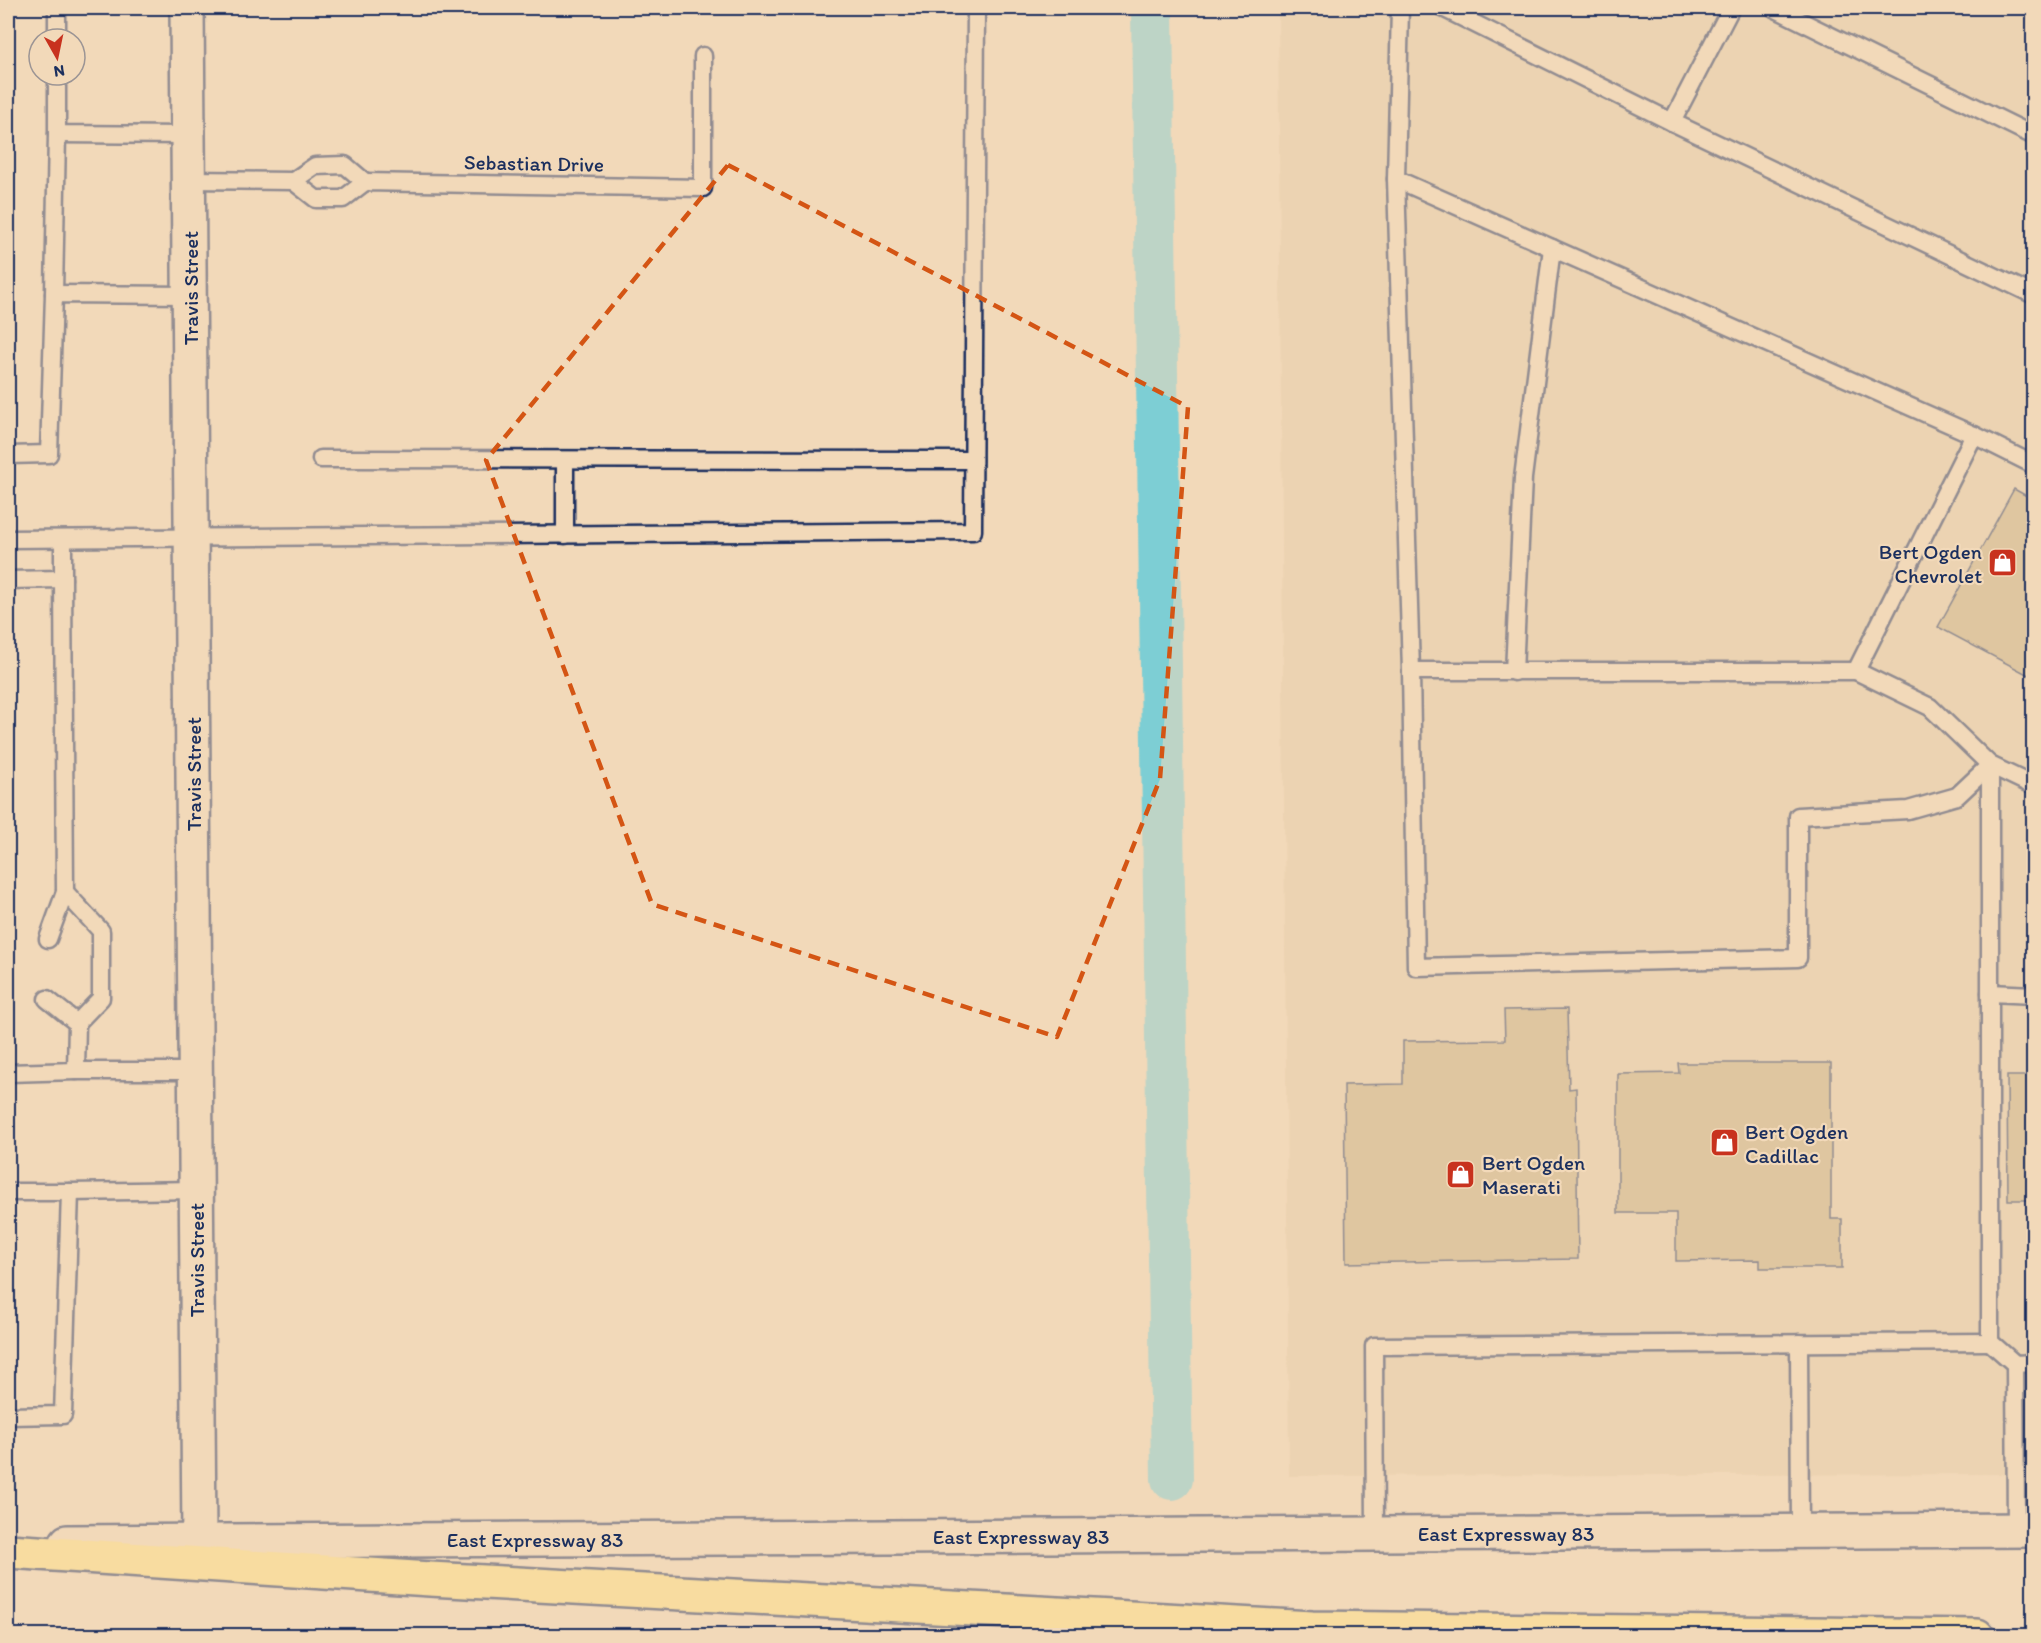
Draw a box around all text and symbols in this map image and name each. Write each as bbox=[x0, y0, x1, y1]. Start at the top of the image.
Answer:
north arrow bbox=[27, 27, 87, 87]
text: N bbox=[52, 61, 66, 82]
street label: Sebastian Drive bbox=[464, 149, 604, 177]
street label: Travis Street bbox=[178, 231, 203, 345]
place label: Bert Ogden Chevrolet bbox=[1879, 539, 1982, 588]
shop icon: Bert Ogden Chevrolet bbox=[1987, 547, 2019, 579]
street label: Travis Street bbox=[181, 717, 206, 831]
place label: Bert Ogden Cadillac bbox=[1745, 1119, 1848, 1168]
shop icon: Bert Ogden Cadillac bbox=[1708, 1127, 1740, 1159]
place label: Bert Ogden Maserati bbox=[1482, 1150, 1585, 1199]
shop icon: Bert Ogden Maserati bbox=[1445, 1158, 1477, 1190]
street label: Travis Street bbox=[184, 1203, 209, 1317]
street label: East Expressway 83 bbox=[1418, 1521, 1594, 1546]
street label: East Expressway 83 bbox=[933, 1524, 1109, 1549]
street label: East Expressway 83 bbox=[447, 1527, 623, 1552]

